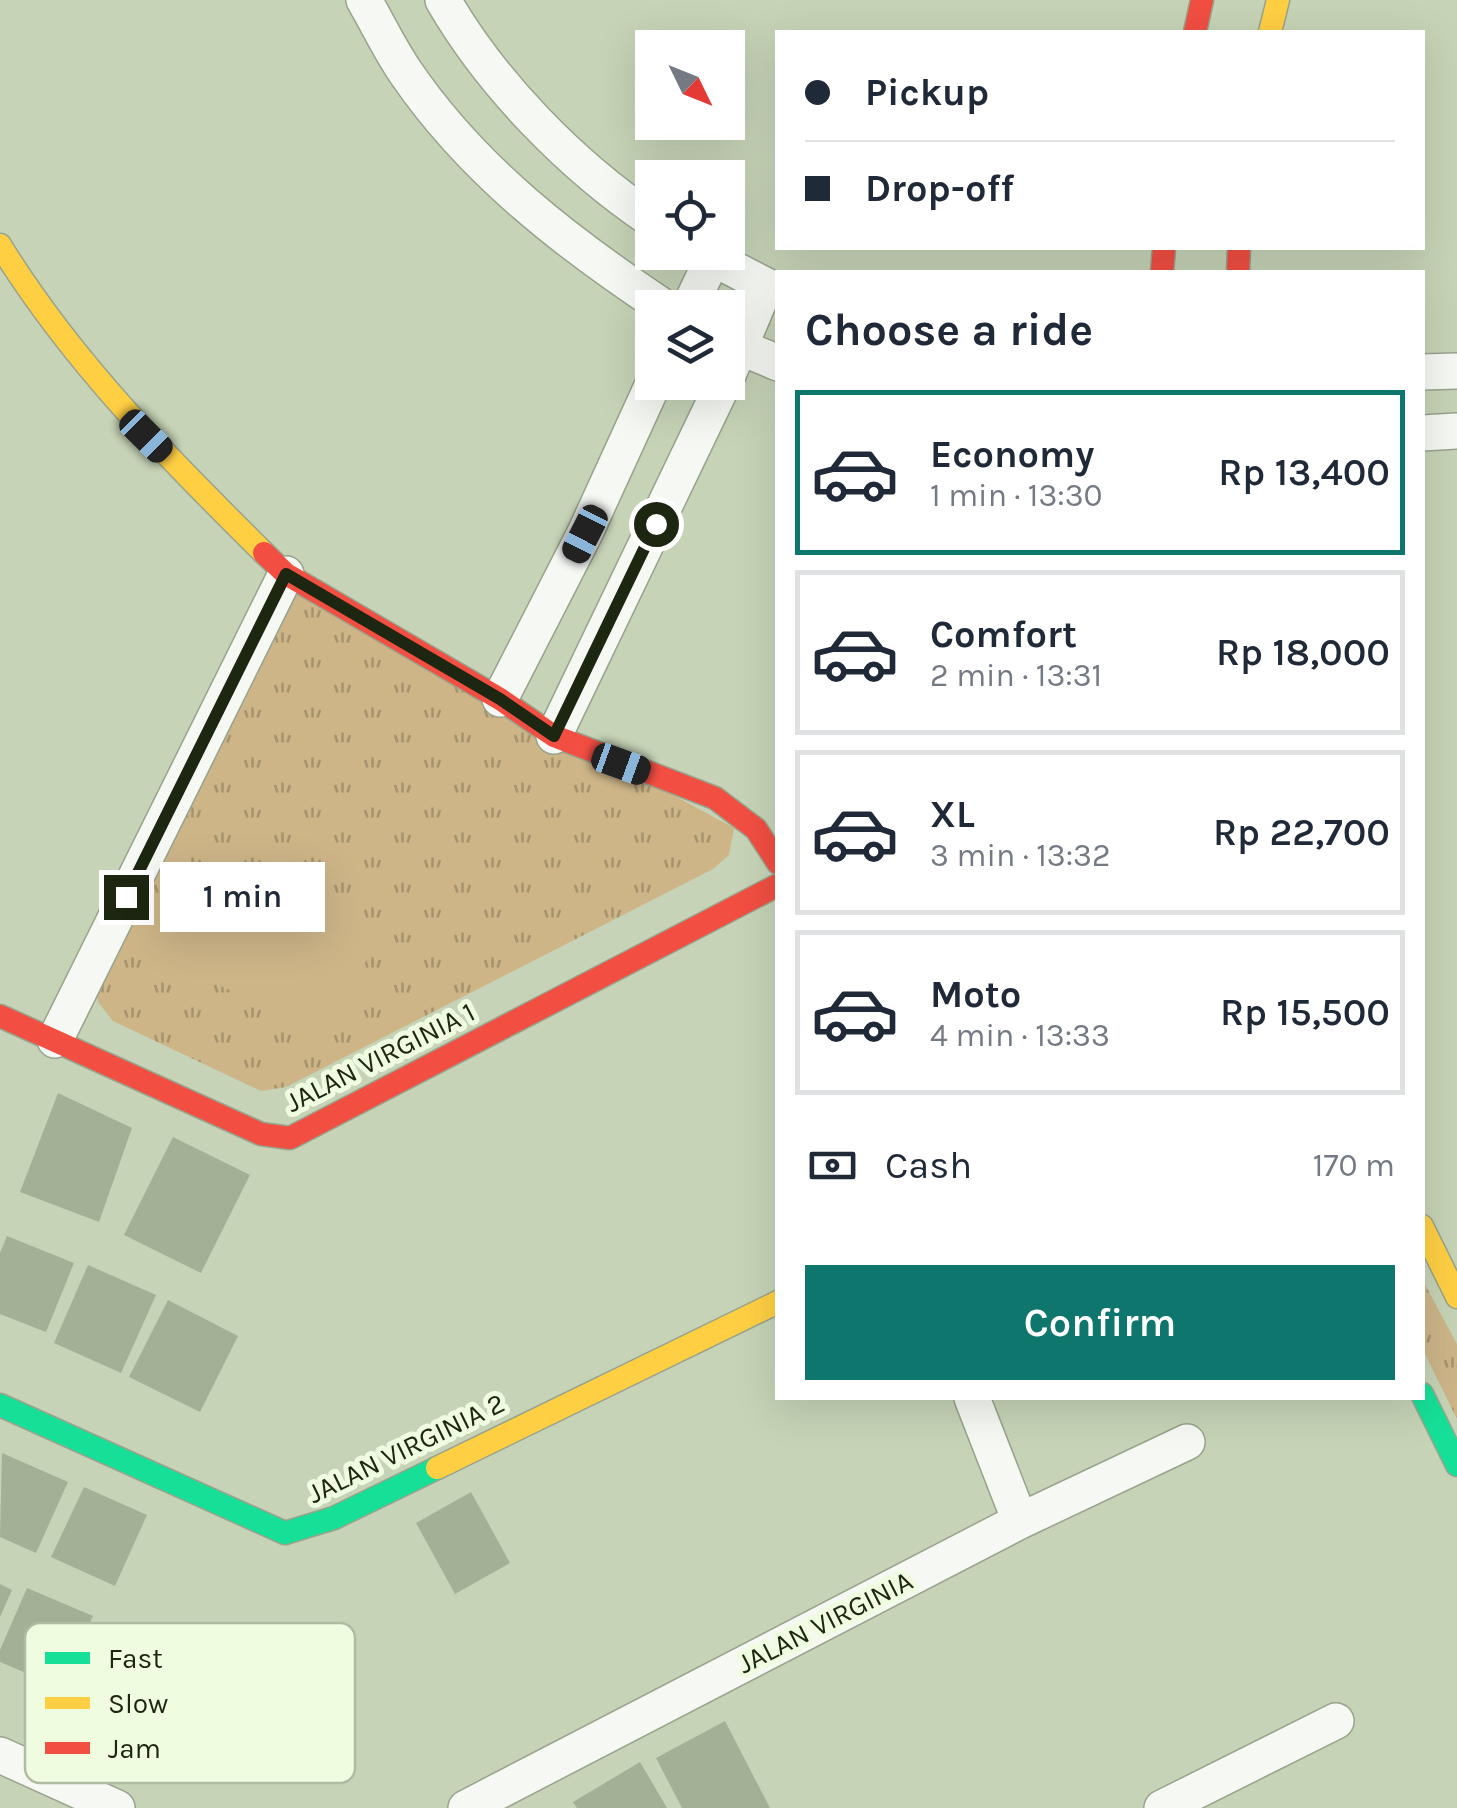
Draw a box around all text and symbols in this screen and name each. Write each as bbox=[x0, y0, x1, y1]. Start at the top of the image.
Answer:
north arrow bbox=[635, 30, 745, 140]
map controls bbox=[635, 30, 745, 400]
text: Pickup bbox=[865, 70, 989, 115]
button: locate bbox=[635, 160, 745, 270]
text: Drop-off bbox=[865, 166, 1014, 211]
button: layers bbox=[635, 290, 745, 400]
text: Choose a ride bbox=[805, 304, 1093, 356]
car bbox=[114, 404, 178, 468]
icon: car bbox=[810, 428, 900, 518]
text: Economy bbox=[930, 432, 1094, 477]
text: Rp 13,400 bbox=[1218, 450, 1390, 495]
text: 1 min · 13:30 bbox=[930, 477, 1103, 514]
car bbox=[558, 500, 612, 568]
route start bbox=[634, 502, 679, 547]
icon: car bbox=[810, 608, 900, 698]
text: Comfort bbox=[930, 612, 1077, 657]
text: Rp 18,000 bbox=[1216, 630, 1390, 675]
text: 2 min · 13:31 bbox=[930, 657, 1102, 694]
car bbox=[588, 740, 654, 788]
icon: car bbox=[810, 788, 900, 878]
text: XL bbox=[930, 792, 975, 837]
text: Rp 22,700 bbox=[1213, 810, 1390, 855]
text: 3 min · 13:32 bbox=[930, 837, 1110, 874]
callout: 1 min bbox=[161, 862, 326, 932]
route end bbox=[104, 875, 149, 920]
text: 1 min bbox=[203, 878, 282, 915]
icon: car bbox=[810, 968, 900, 1058]
text: Moto bbox=[930, 972, 1021, 1017]
text: Rp 15,500 bbox=[1220, 990, 1390, 1035]
street label: JALAN VIRGINIA 1 bbox=[280, 995, 480, 1119]
text: 4 min · 13:33 bbox=[930, 1017, 1110, 1054]
icon: cash bbox=[805, 1138, 860, 1193]
text: Cash bbox=[885, 1143, 972, 1188]
text: 170 m bbox=[1313, 1147, 1395, 1184]
button: Confirm bbox=[805, 1265, 1395, 1380]
street label: JALAN VIRGINIA 2 bbox=[302, 1386, 510, 1510]
street label: JALAN VIRGINIA bbox=[732, 1564, 918, 1680]
legend bbox=[25, 1623, 355, 1783]
text: Fast bbox=[108, 1642, 163, 1675]
text: Slow bbox=[108, 1687, 168, 1720]
text: Jam bbox=[108, 1732, 161, 1765]

